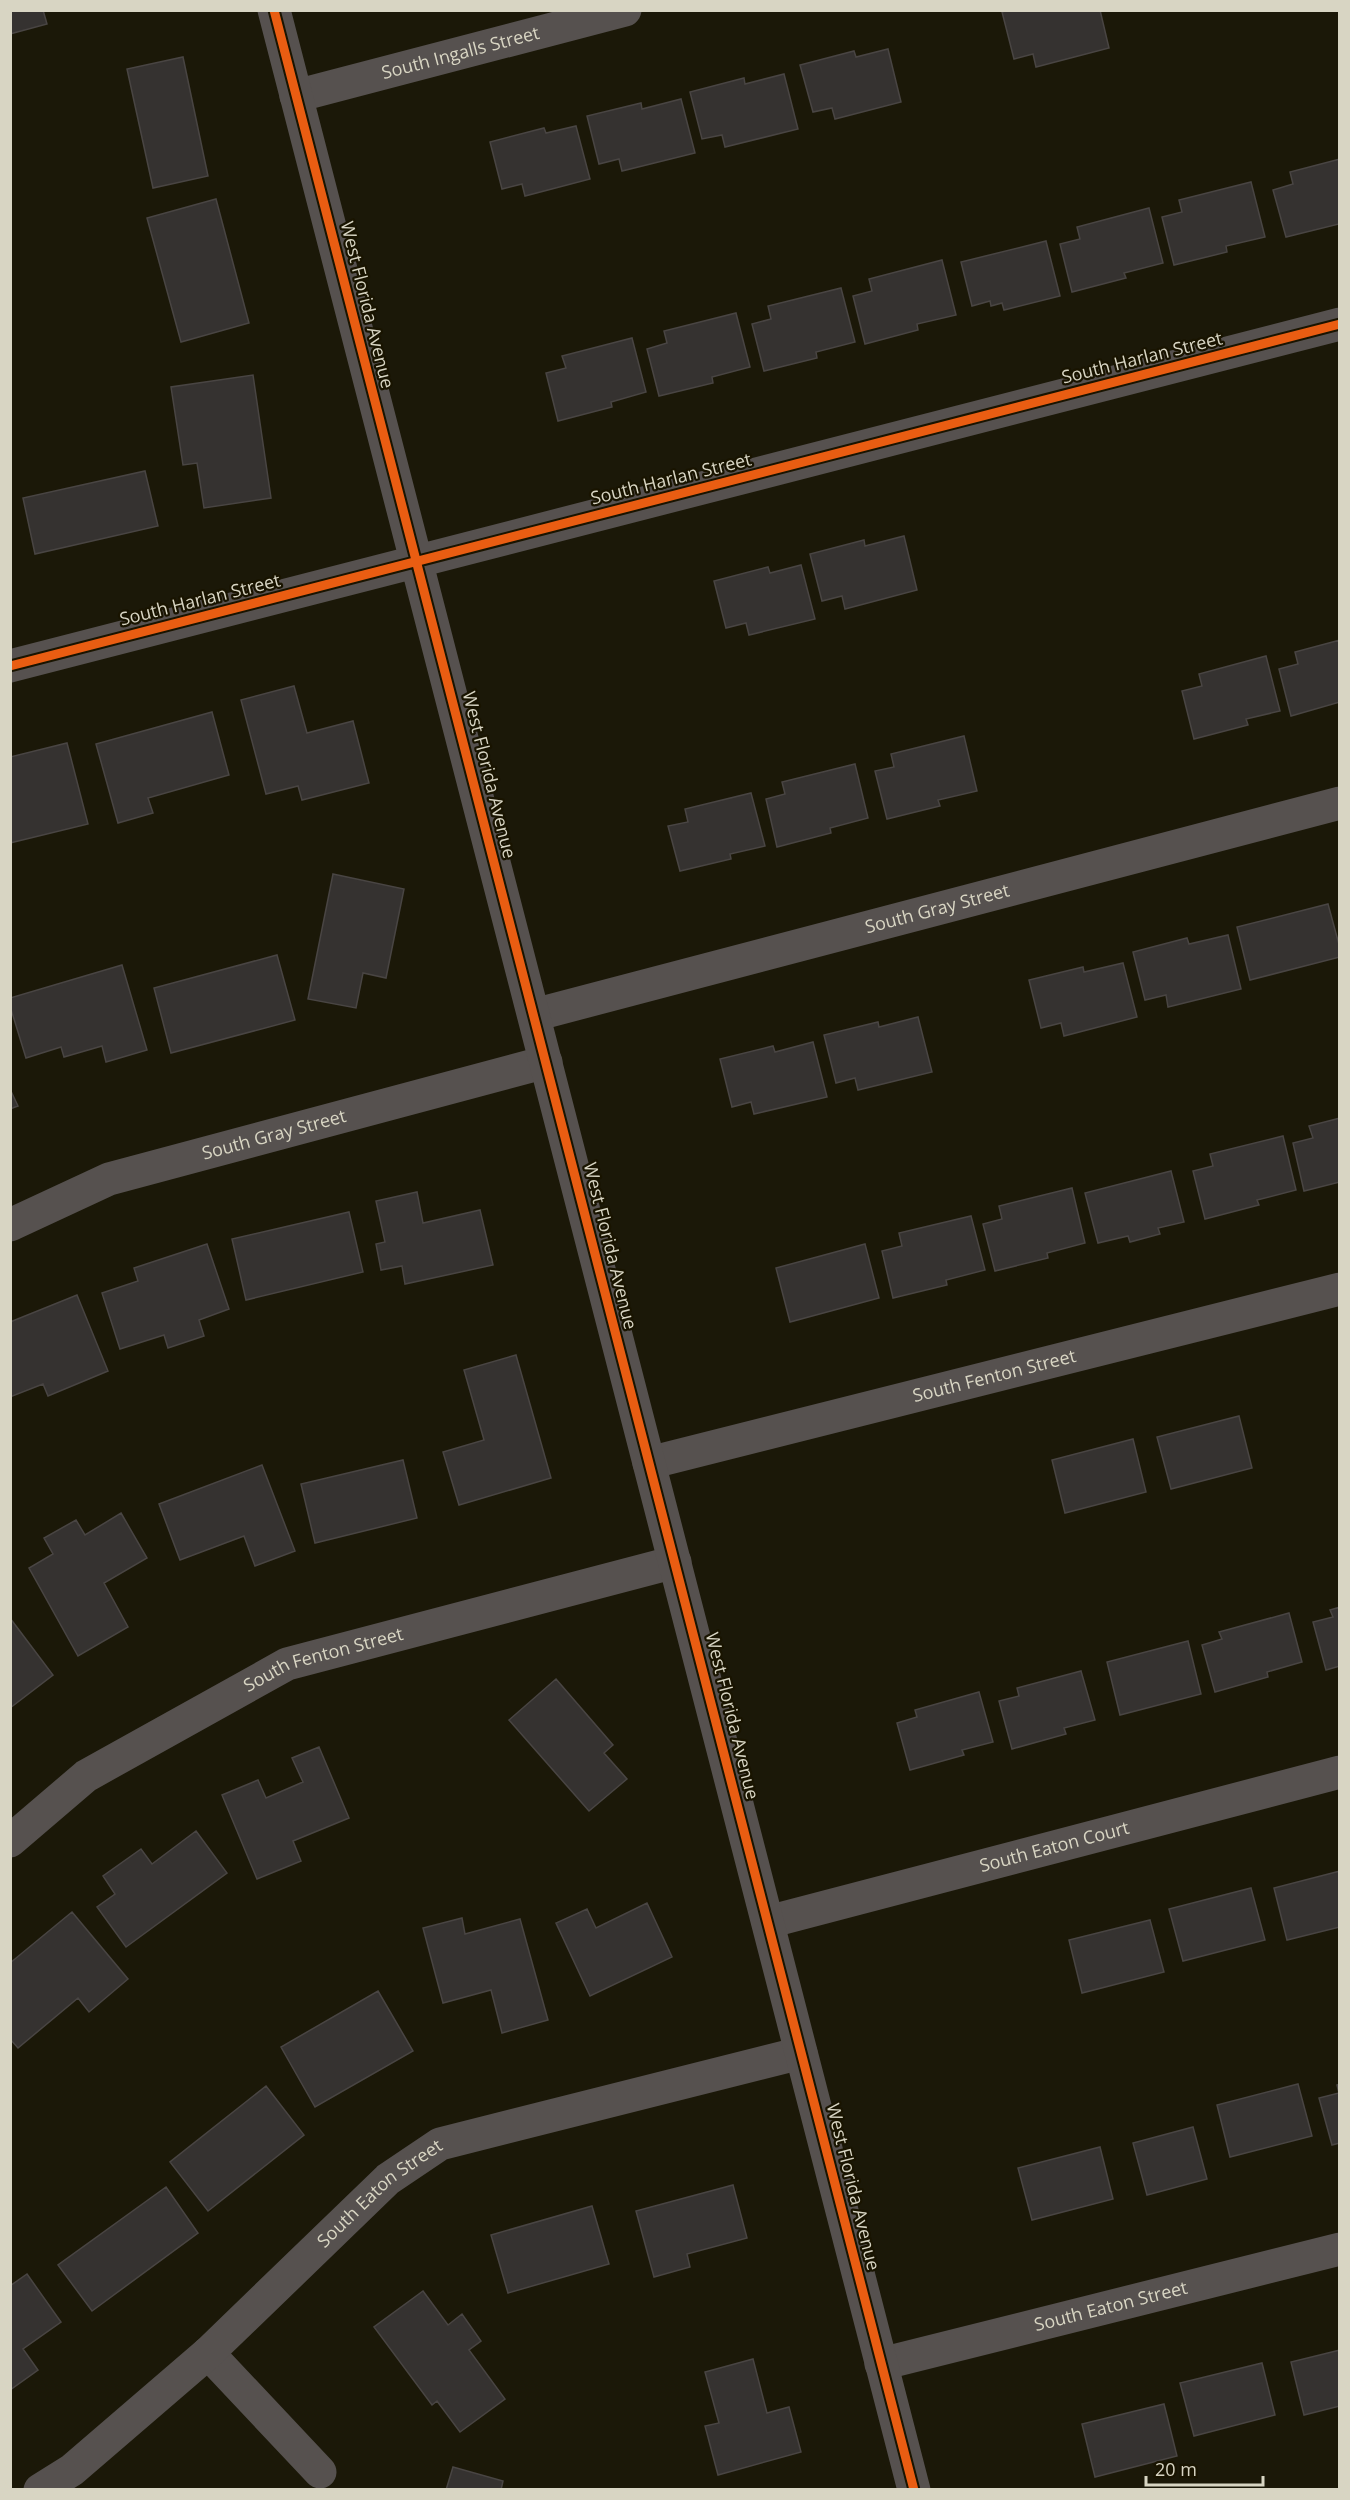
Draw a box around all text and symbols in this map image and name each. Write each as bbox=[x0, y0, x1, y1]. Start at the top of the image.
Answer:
street label: South Ingalls Street bbox=[379, 20, 542, 84]
street label: West Florida Avenue bbox=[336, 219, 400, 391]
street label: South Harlan Street bbox=[1059, 325, 1225, 389]
street label: South Harlan Street bbox=[588, 446, 754, 510]
street label: South Harlan Street bbox=[117, 567, 283, 631]
street label: West Florida Avenue bbox=[458, 689, 522, 861]
street label: South Gray Street bbox=[862, 877, 1012, 938]
street label: South Gray Street bbox=[199, 1103, 349, 1165]
street label: West Florida Avenue bbox=[579, 1160, 643, 1332]
street label: South Fenton Street bbox=[910, 1343, 1078, 1407]
street label: South Fenton Street bbox=[239, 1621, 406, 1697]
street label: West Florida Avenue bbox=[701, 1630, 765, 1802]
street label: South Eaton Court bbox=[977, 1815, 1132, 1877]
street label: West Florida Avenue bbox=[822, 2101, 886, 2273]
street label: South Eaton Street bbox=[311, 2133, 447, 2252]
street label: South Eaton Street bbox=[1031, 2275, 1190, 2336]
scale bar bbox=[1146, 2449, 1263, 2487]
text: 20 m bbox=[1155, 2457, 1197, 2481]

